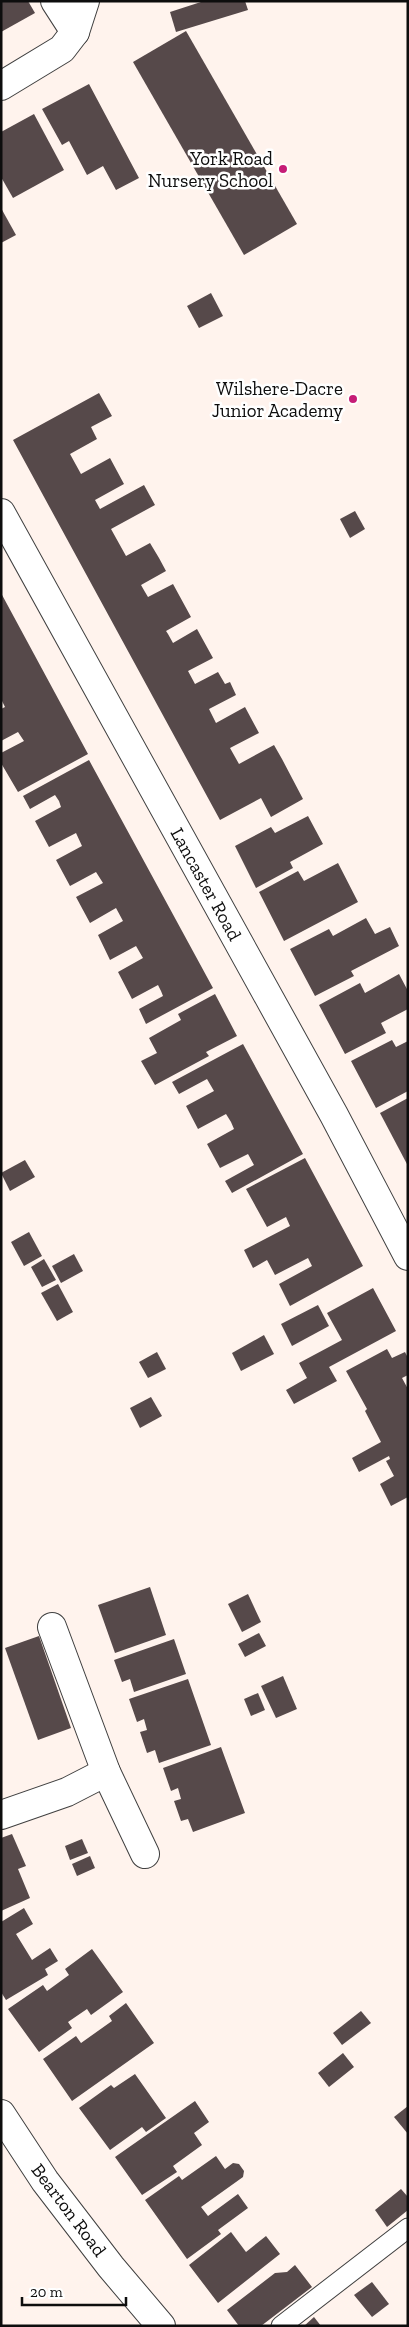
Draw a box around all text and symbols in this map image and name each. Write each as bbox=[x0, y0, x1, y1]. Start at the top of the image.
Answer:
place label: York Road Nursery School bbox=[148, 147, 274, 192]
marker: York Road Nursery School bbox=[277, 163, 289, 175]
place label: Wilshere-Dacre Junior Academy bbox=[212, 377, 343, 422]
marker: Wilshere-Dacre Junior Academy bbox=[347, 393, 359, 405]
street label: Lancaster Road bbox=[166, 824, 247, 945]
street label: Bearton Road bbox=[27, 2159, 112, 2261]
scale bar bbox=[22, 2274, 126, 2306]
text: 20 m bbox=[30, 2283, 63, 2301]

